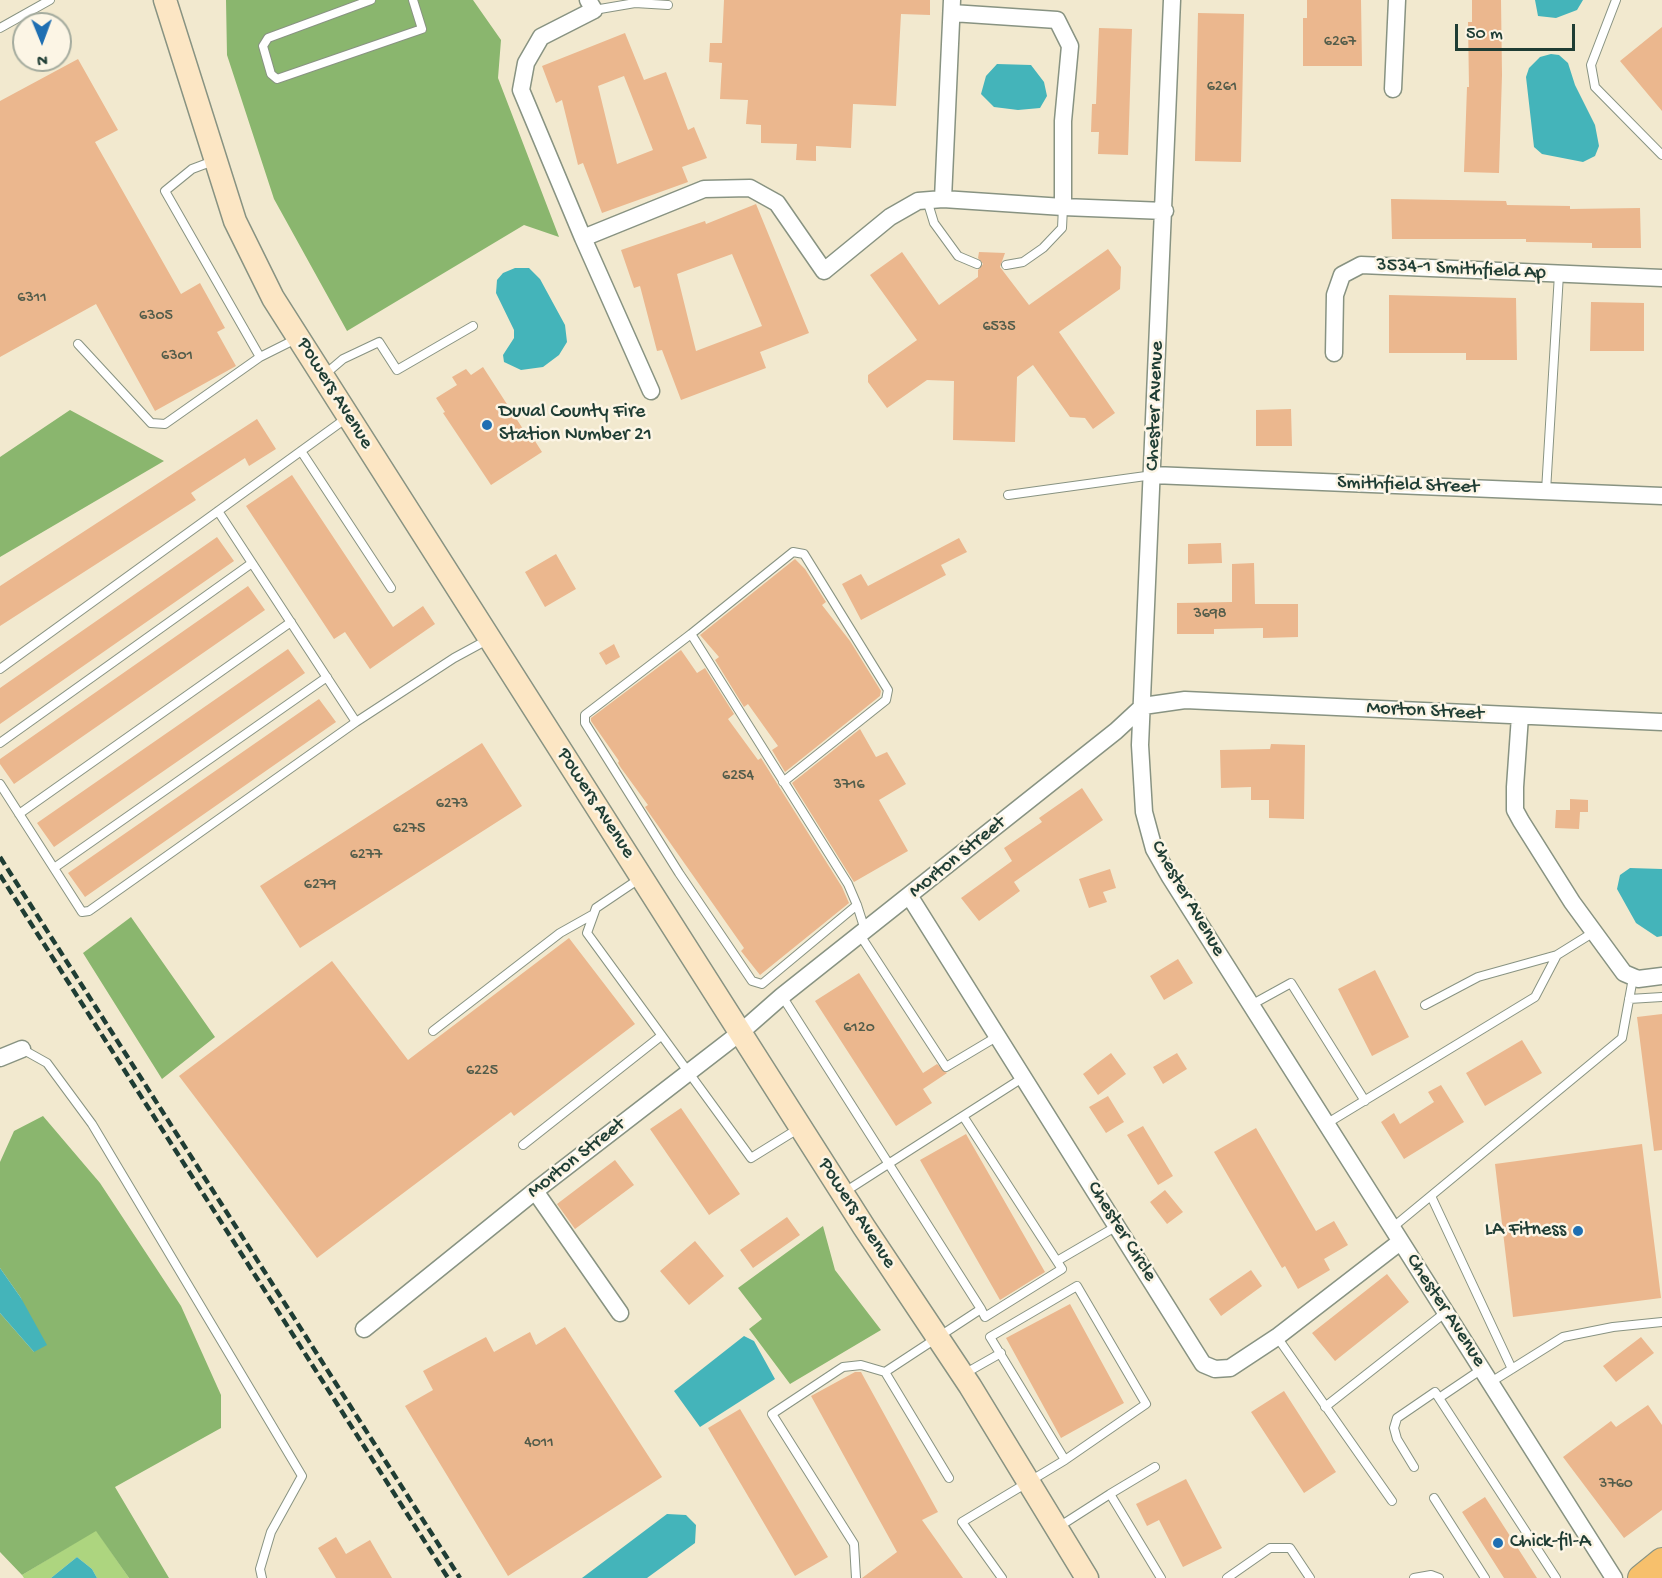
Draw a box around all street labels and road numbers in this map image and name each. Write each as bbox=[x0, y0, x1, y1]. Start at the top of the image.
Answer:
street label: 3534-1 Smithfield Ap bbox=[1376, 254, 1546, 286]
street label: Powers Avenue bbox=[290, 334, 378, 454]
street label: Chester Avenue bbox=[1142, 341, 1170, 471]
street label: Smithfield Street bbox=[1337, 472, 1479, 500]
street label: Morton Street bbox=[1366, 697, 1484, 727]
street label: Powers Avenue bbox=[550, 744, 640, 864]
street label: Morton Street bbox=[905, 812, 1011, 904]
street label: Chester Avenue bbox=[1144, 837, 1230, 961]
street label: Morton Street bbox=[523, 1113, 631, 1205]
street label: Powers Avenue bbox=[811, 1154, 901, 1274]
street label: Chester Circle bbox=[1081, 1178, 1161, 1286]
street label: Chester Avenue bbox=[1400, 1250, 1490, 1372]

